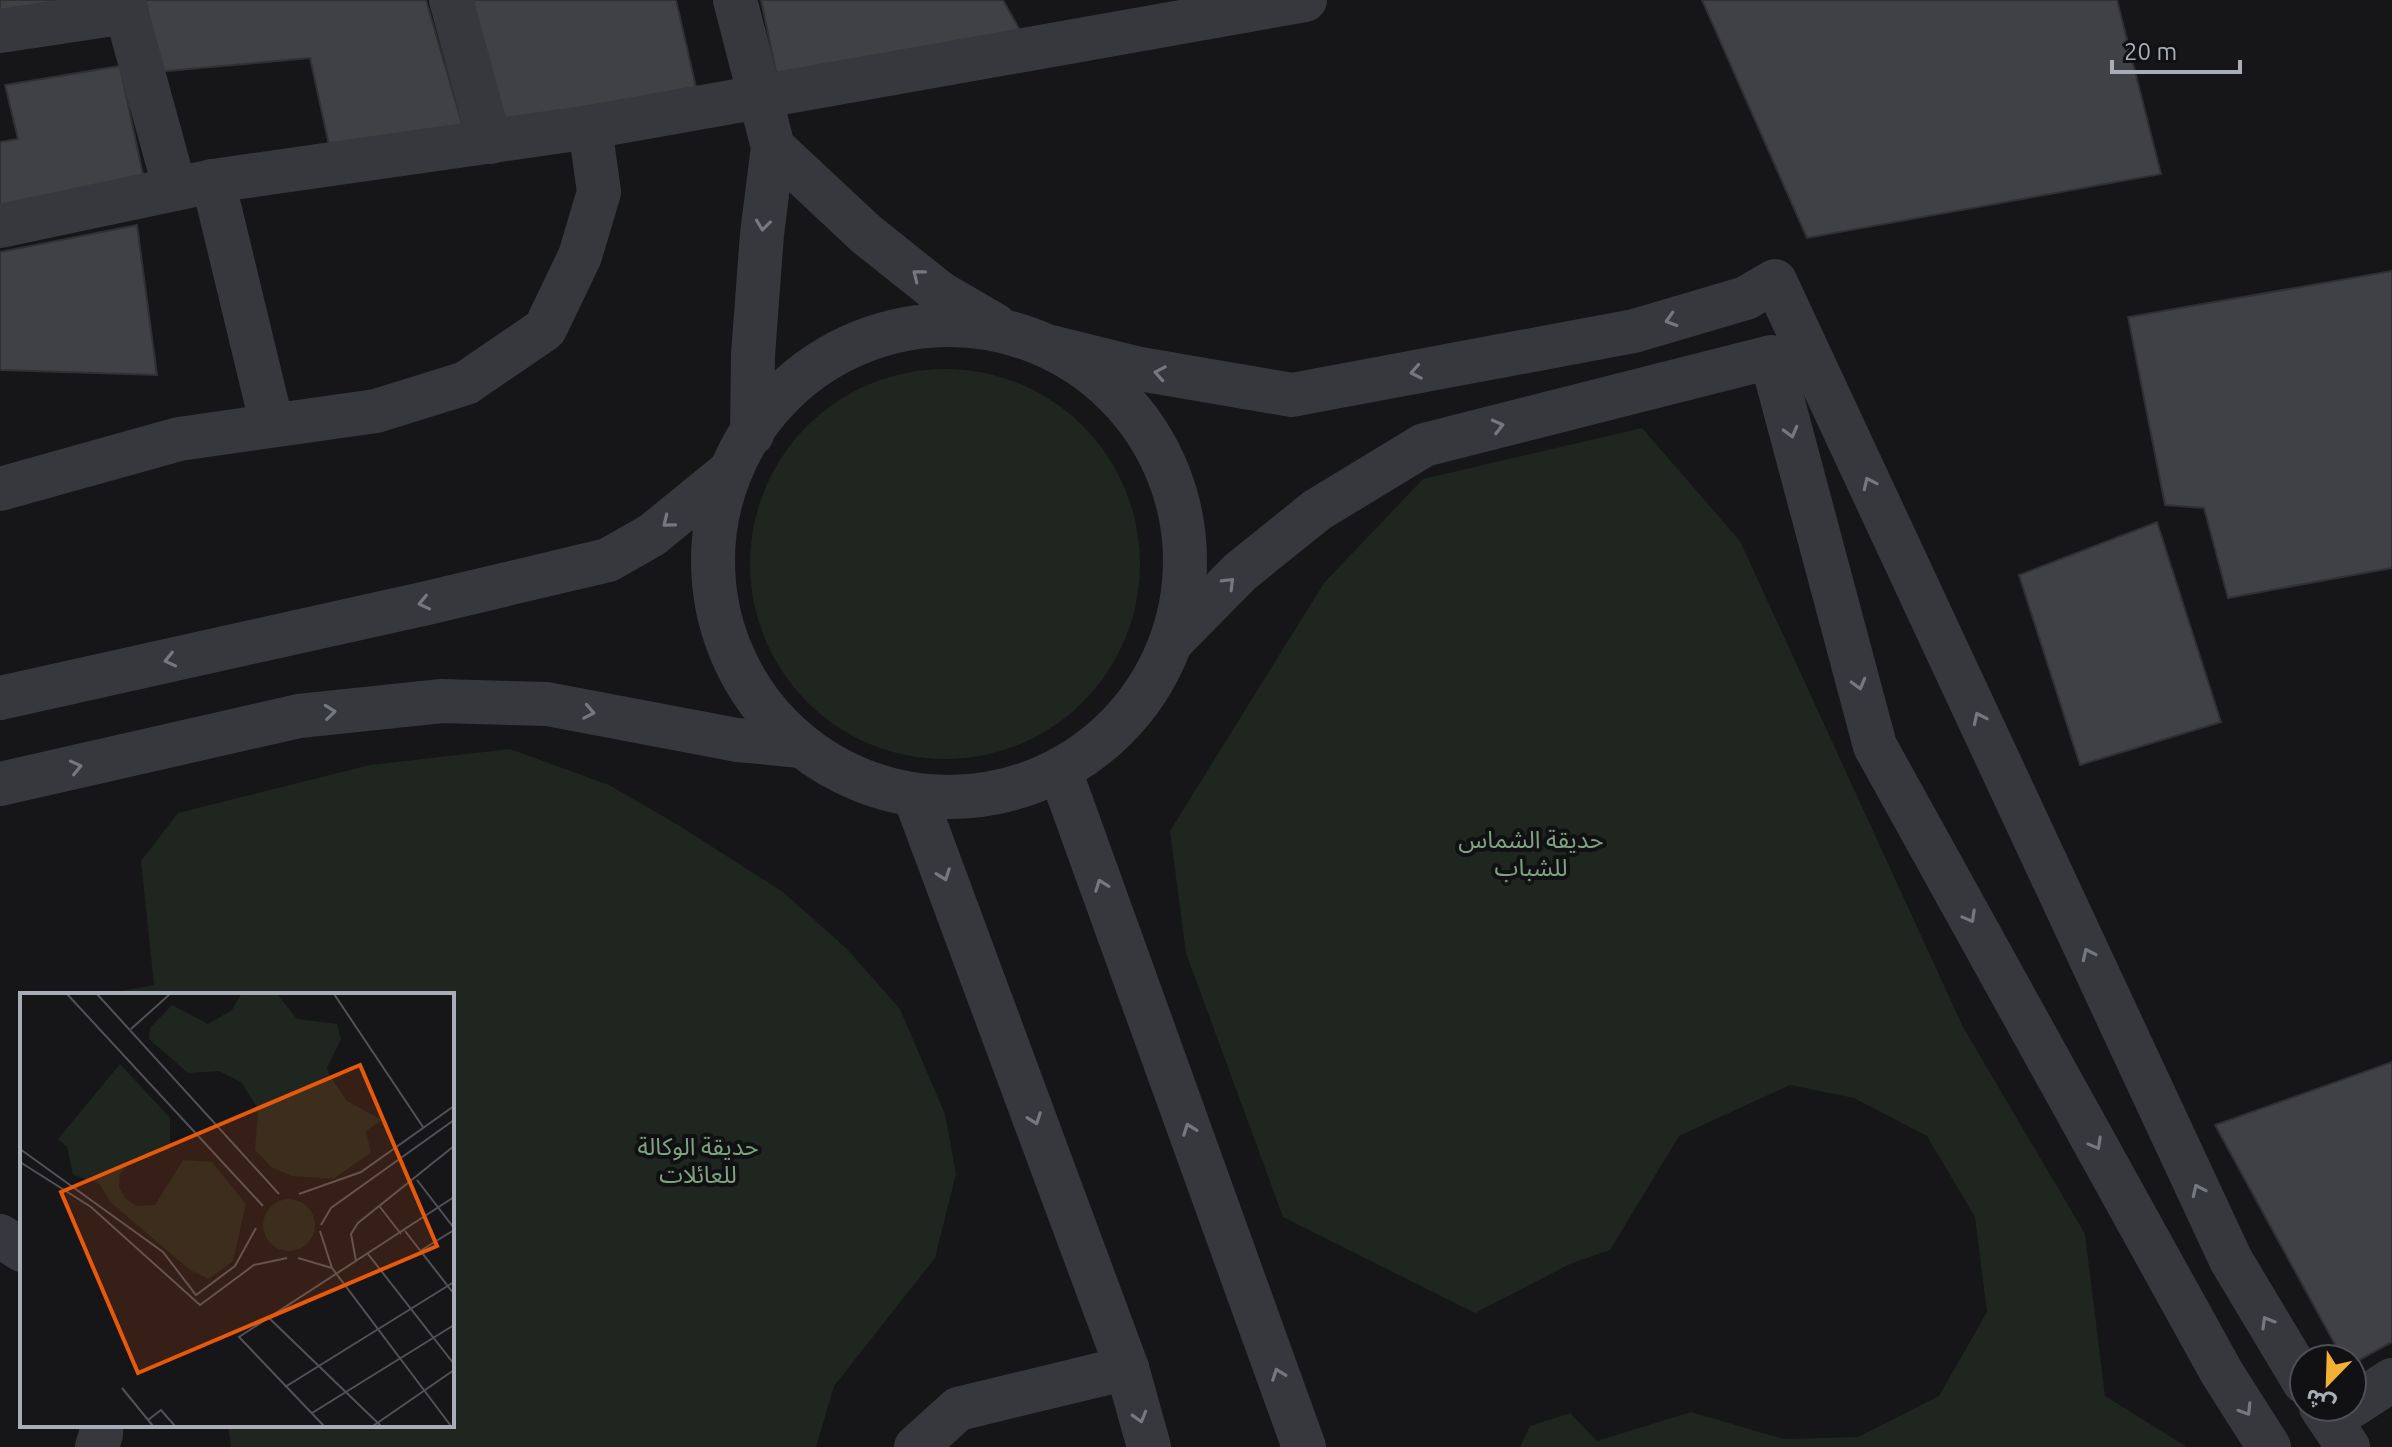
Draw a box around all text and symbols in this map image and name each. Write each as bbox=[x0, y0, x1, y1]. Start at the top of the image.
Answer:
scale bar bbox=[2112, 24, 2240, 74]
text: 20 m bbox=[2124, 38, 2177, 65]
one-way arrow bbox=[755, 218, 772, 231]
one-way arrow bbox=[912, 271, 927, 285]
one-way arrow bbox=[1665, 311, 1678, 327]
one-way arrow bbox=[1410, 363, 1423, 380]
one-way arrow bbox=[1154, 365, 1167, 382]
one-way arrow bbox=[1490, 419, 1504, 436]
one-way arrow bbox=[1782, 425, 1799, 439]
one-way arrow bbox=[1863, 476, 1879, 491]
one-way arrow bbox=[663, 512, 677, 527]
one-way arrow bbox=[1220, 578, 1234, 592]
one-way arrow bbox=[418, 594, 431, 611]
one-way arrow bbox=[164, 651, 178, 668]
one-way arrow bbox=[1849, 676, 1866, 690]
one-way arrow bbox=[582, 703, 595, 720]
one-way arrow bbox=[324, 704, 337, 721]
one-way arrow bbox=[1973, 712, 1989, 727]
one-way arrow bbox=[69, 759, 82, 776]
park label: حديقة الشماس للشباب bbox=[1458, 826, 1604, 882]
one-way arrow bbox=[935, 867, 951, 881]
one-way arrow bbox=[1094, 878, 1111, 892]
one-way arrow bbox=[1960, 908, 1976, 923]
one-way arrow bbox=[2082, 948, 2098, 962]
inset map bbox=[20, 993, 454, 1427]
one-way arrow bbox=[1025, 1111, 1041, 1125]
one-way arrow bbox=[1183, 1123, 1199, 1137]
park label: حديقة الوكالة للعائلات bbox=[637, 1133, 759, 1188]
one-way arrow bbox=[2086, 1136, 2102, 1150]
one-way arrow bbox=[2192, 1183, 2208, 1198]
one-way arrow bbox=[2261, 1316, 2277, 1331]
north arrow bbox=[2288, 1343, 2368, 1423]
one-way arrow bbox=[1271, 1367, 1288, 1381]
text: ش bbox=[2301, 1384, 2339, 1419]
one-way arrow bbox=[2236, 1401, 2251, 1416]
one-way arrow bbox=[1131, 1409, 1147, 1423]

